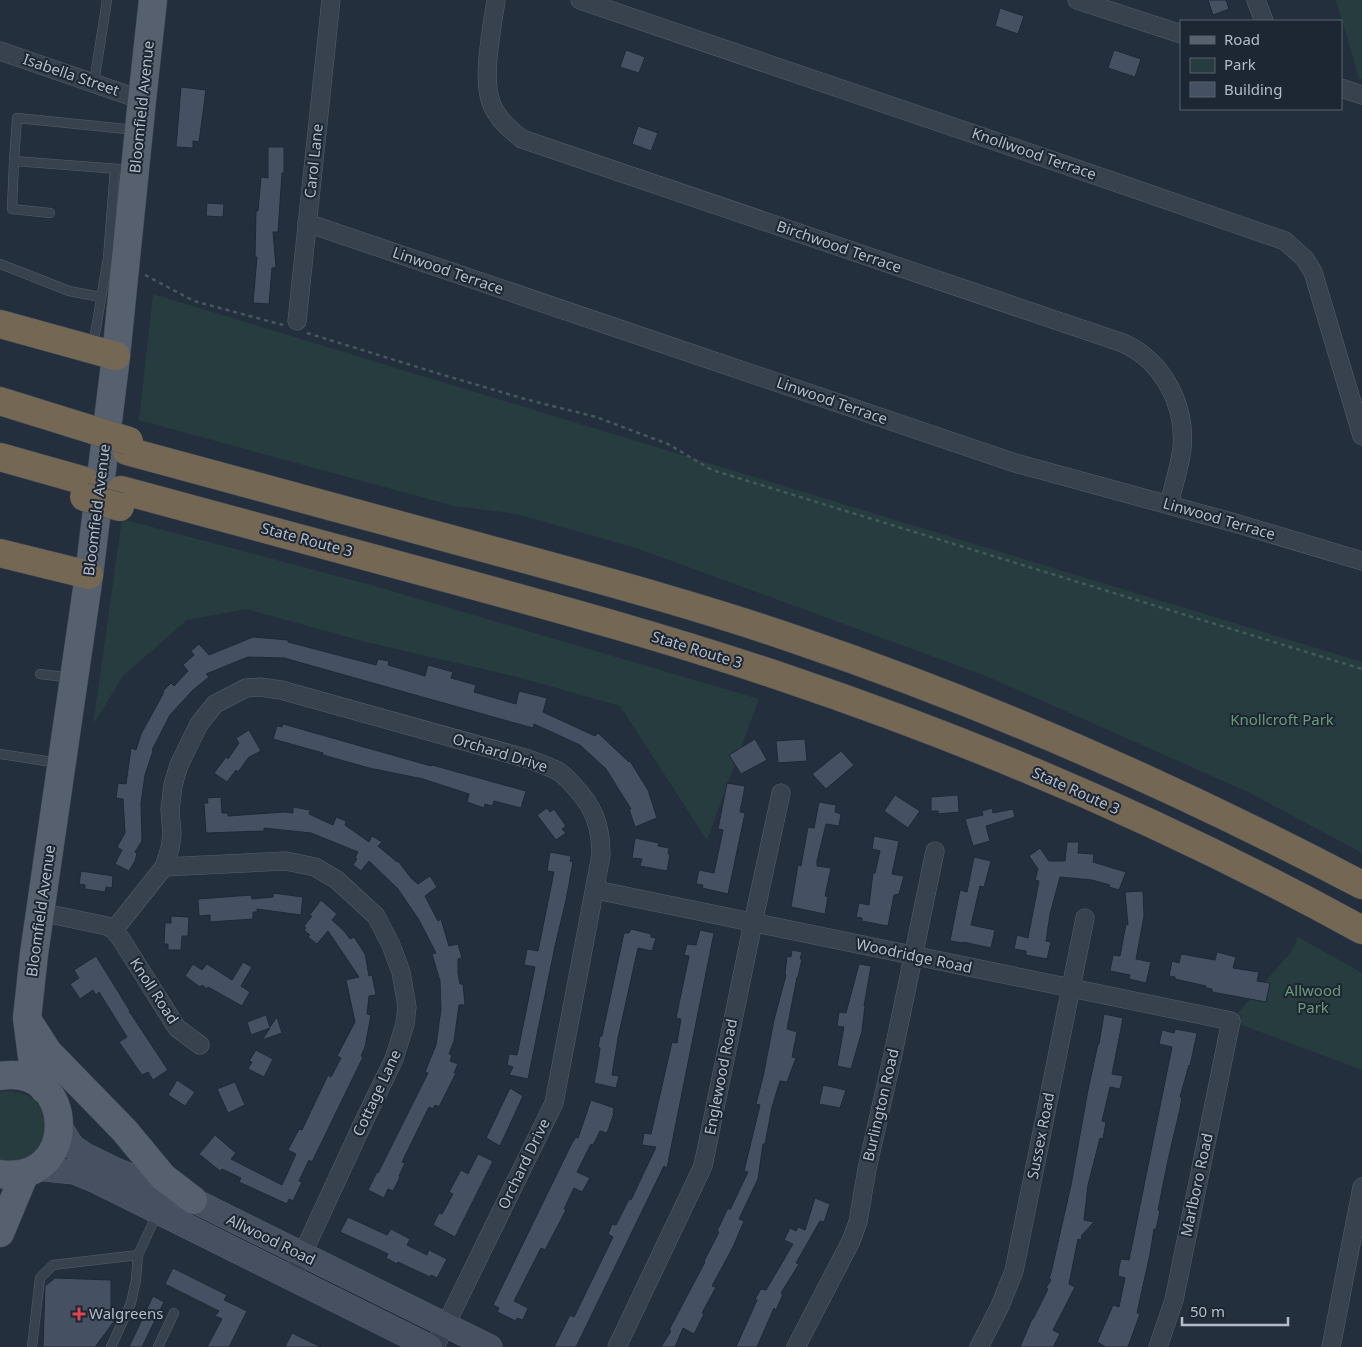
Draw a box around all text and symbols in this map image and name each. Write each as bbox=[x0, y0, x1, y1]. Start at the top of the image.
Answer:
legend bbox=[1180, 20, 1342, 110]
text: Road bbox=[1224, 29, 1260, 49]
street label: Bloomfield Avenue bbox=[124, 40, 158, 174]
street label: Isabella Street bbox=[21, 48, 123, 100]
text: Park bbox=[1224, 54, 1256, 74]
text: Building bbox=[1224, 79, 1282, 99]
street label: Knollwood Terrace bbox=[969, 122, 1099, 184]
street label: Carol Lane bbox=[299, 123, 327, 199]
street label: Birchwood Terrace bbox=[774, 215, 904, 277]
street label: Linwood Terrace bbox=[390, 242, 506, 298]
street label: Linwood Terrace bbox=[774, 372, 890, 428]
street label: Bloomfield Avenue bbox=[78, 443, 114, 577]
street label: Linwood Terrace bbox=[1161, 492, 1278, 544]
street label: State Route 3 bbox=[259, 517, 355, 561]
street label: State Route 3 bbox=[649, 626, 745, 672]
park label: Knollcroft Park bbox=[1230, 709, 1334, 729]
street label: Orchard Drive bbox=[450, 728, 550, 776]
street label: State Route 3 bbox=[1029, 762, 1123, 818]
street label: Bloomfield Avenue bbox=[21, 844, 59, 978]
street label: Woodridge Road bbox=[854, 933, 974, 977]
street label: Knoll Road bbox=[126, 953, 184, 1027]
park label: Allwood Park bbox=[1285, 980, 1341, 1017]
street label: Englewood Road bbox=[699, 1017, 741, 1137]
street label: Cottage Lane bbox=[347, 1046, 405, 1139]
street label: Burlington Road bbox=[857, 1046, 903, 1163]
street label: Sussex Road bbox=[1022, 1091, 1058, 1181]
street label: Orchard Drive bbox=[492, 1115, 554, 1212]
street label: Marlboro Road bbox=[1175, 1131, 1217, 1238]
street label: Allwood Road bbox=[224, 1209, 319, 1269]
scale bar bbox=[1182, 1294, 1288, 1326]
text: 50 m bbox=[1190, 1301, 1225, 1321]
place label: Walgreens bbox=[89, 1303, 163, 1323]
marker: Walgreens bbox=[73, 1308, 85, 1320]

